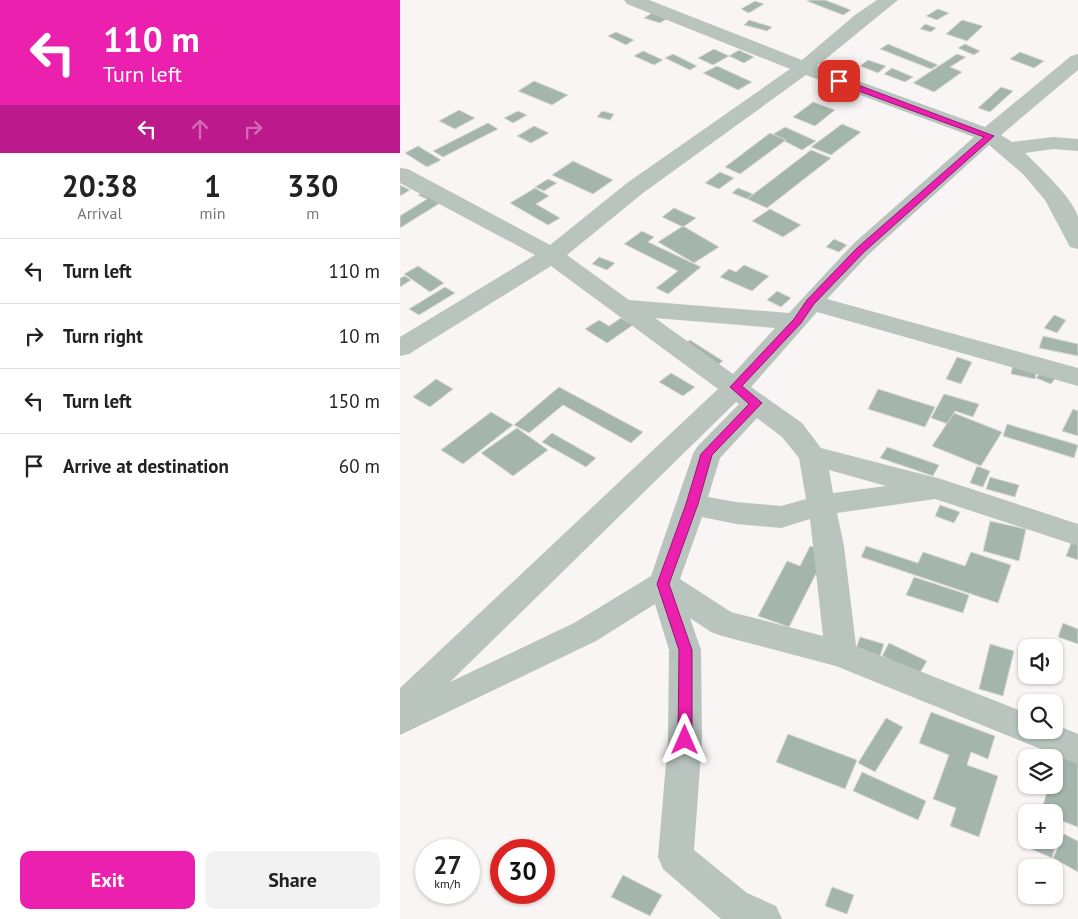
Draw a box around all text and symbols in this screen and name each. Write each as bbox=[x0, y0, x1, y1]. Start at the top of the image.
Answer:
text: 110 m bbox=[103, 16, 200, 62]
icon: left bbox=[20, 20, 85, 85]
text: Turn left bbox=[103, 60, 182, 88]
pin bbox=[818, 60, 860, 102]
icon: arrive bbox=[825, 67, 853, 95]
icon: left bbox=[133, 115, 161, 143]
icon: ahead bbox=[186, 115, 214, 143]
icon: right bbox=[239, 115, 267, 143]
text: 20:38 bbox=[62, 166, 138, 205]
text: 1 bbox=[204, 166, 221, 205]
text: 330 bbox=[287, 166, 338, 205]
text: Arrival bbox=[77, 203, 122, 223]
text: min bbox=[200, 203, 226, 223]
text: m bbox=[306, 203, 319, 223]
icon: left bbox=[20, 257, 48, 285]
text: Turn left bbox=[63, 259, 132, 283]
text: 110 m bbox=[328, 259, 380, 283]
icon: right bbox=[20, 322, 48, 350]
text: Turn right bbox=[63, 324, 143, 348]
text: 10 m bbox=[339, 324, 380, 348]
icon: left bbox=[20, 387, 48, 415]
text: Turn left bbox=[63, 389, 132, 413]
text: 150 m bbox=[328, 389, 380, 413]
icon: arrive bbox=[20, 452, 48, 480]
text: Arrive at destination bbox=[63, 454, 229, 478]
text: 60 m bbox=[339, 454, 380, 478]
map controls bbox=[1018, 639, 1063, 904]
button: sound bbox=[1018, 639, 1063, 684]
button: search bbox=[1018, 694, 1063, 739]
position arrow bbox=[658, 713, 710, 765]
button: layers bbox=[1018, 749, 1063, 794]
button: + bbox=[1018, 804, 1063, 849]
speed limit sign: 30 bbox=[490, 839, 555, 904]
text: 27 bbox=[433, 849, 462, 881]
button: Exit bbox=[20, 851, 195, 909]
button: Share bbox=[205, 851, 380, 909]
button: − bbox=[1018, 859, 1063, 904]
text: km/h bbox=[434, 876, 461, 891]

